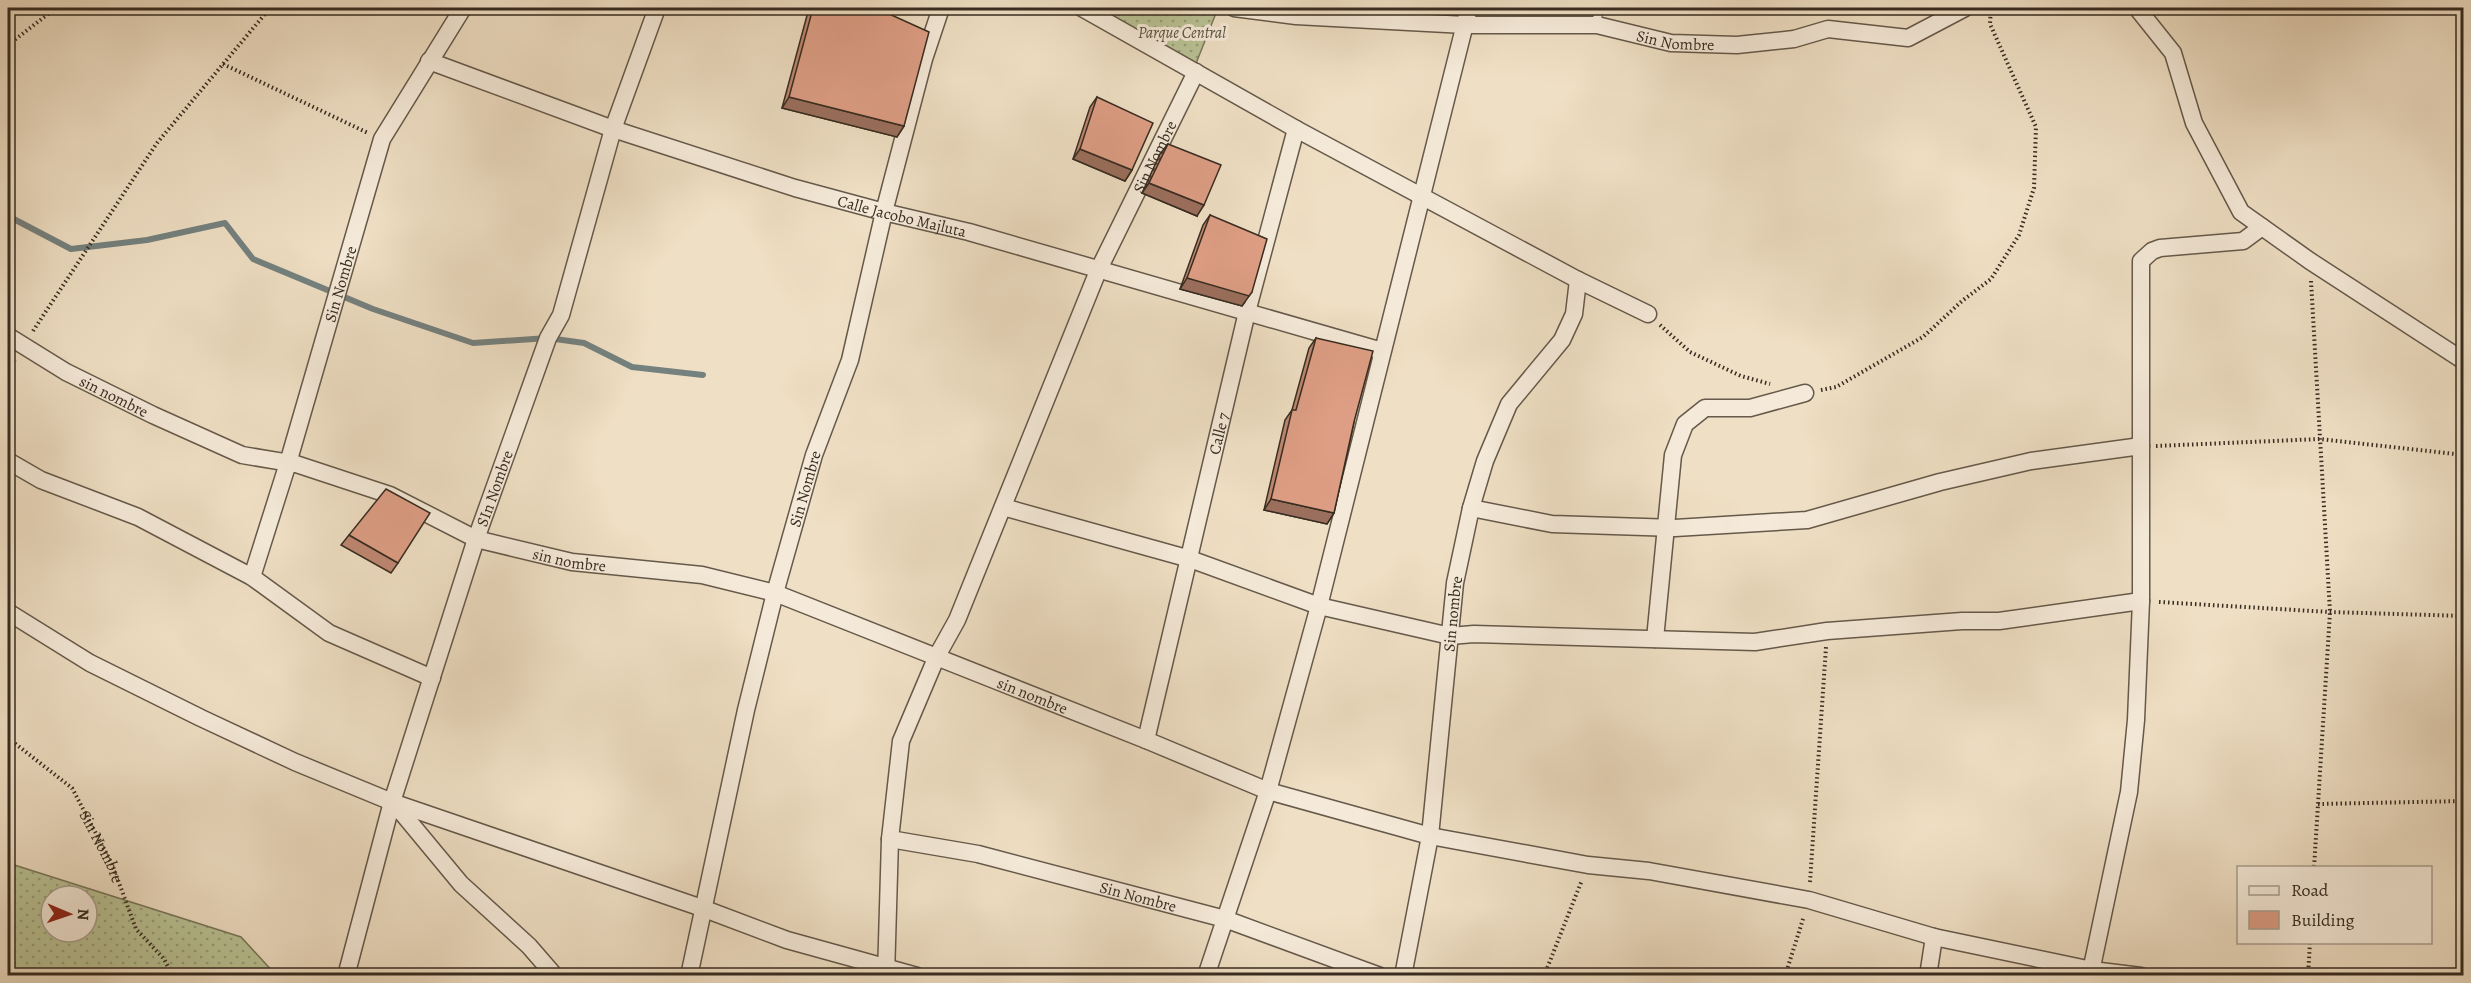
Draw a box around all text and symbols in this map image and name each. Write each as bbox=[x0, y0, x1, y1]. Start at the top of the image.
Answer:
park label: Parque Central bbox=[1138, 22, 1226, 44]
street label: Sin Nombre bbox=[1634, 25, 1715, 56]
street label: Sin Nombre bbox=[1128, 117, 1182, 197]
street label: Calle Jacobo Majluta bbox=[835, 190, 969, 243]
street label: Sin Nombre bbox=[319, 243, 362, 325]
street label: sin nombre bbox=[76, 370, 152, 423]
street label: Calle 7 bbox=[1204, 410, 1235, 457]
street label: SIn Nombre bbox=[471, 447, 519, 530]
street label: Sin Nombre bbox=[784, 447, 827, 530]
street label: sin nombre bbox=[530, 543, 607, 577]
street label: Sin nombre bbox=[1438, 574, 1468, 653]
street label: sin nombre bbox=[994, 672, 1071, 720]
street label: Sin Nombre bbox=[74, 807, 128, 886]
legend bbox=[2237, 866, 2432, 944]
street label: Sin Nombre bbox=[1097, 877, 1179, 918]
text: Road bbox=[2291, 878, 2329, 902]
north arrow bbox=[39, 884, 99, 944]
text: N bbox=[72, 908, 94, 921]
text: Building bbox=[2291, 908, 2355, 932]

